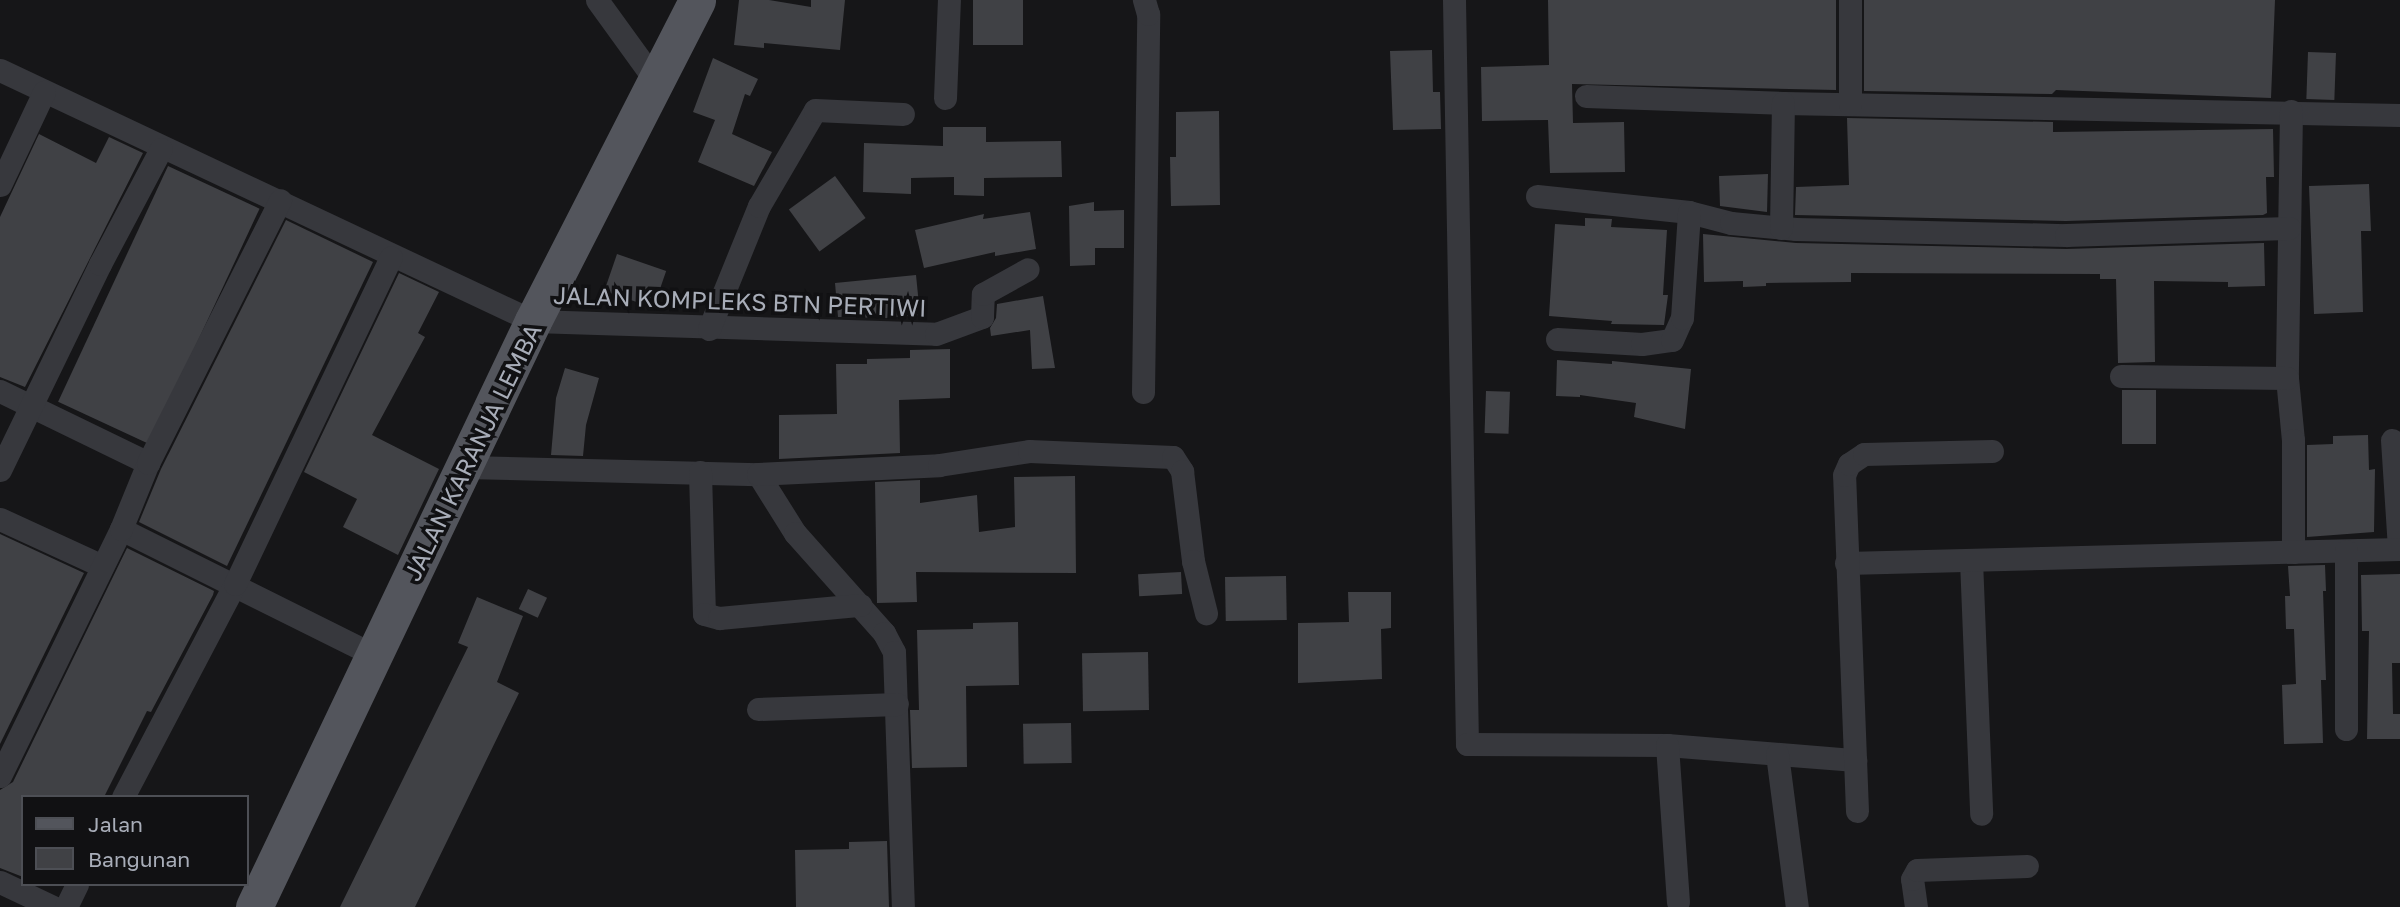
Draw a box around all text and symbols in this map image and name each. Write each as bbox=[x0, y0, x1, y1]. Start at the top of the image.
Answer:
street label: JALAN KOMPLEKS BTN PERTIWI bbox=[553, 280, 927, 322]
street label: JALAN KARANJA LEMBA bbox=[397, 319, 547, 585]
legend bbox=[21, 795, 248, 886]
text: Jalan bbox=[88, 811, 143, 837]
text: Bangunan bbox=[88, 846, 190, 872]

